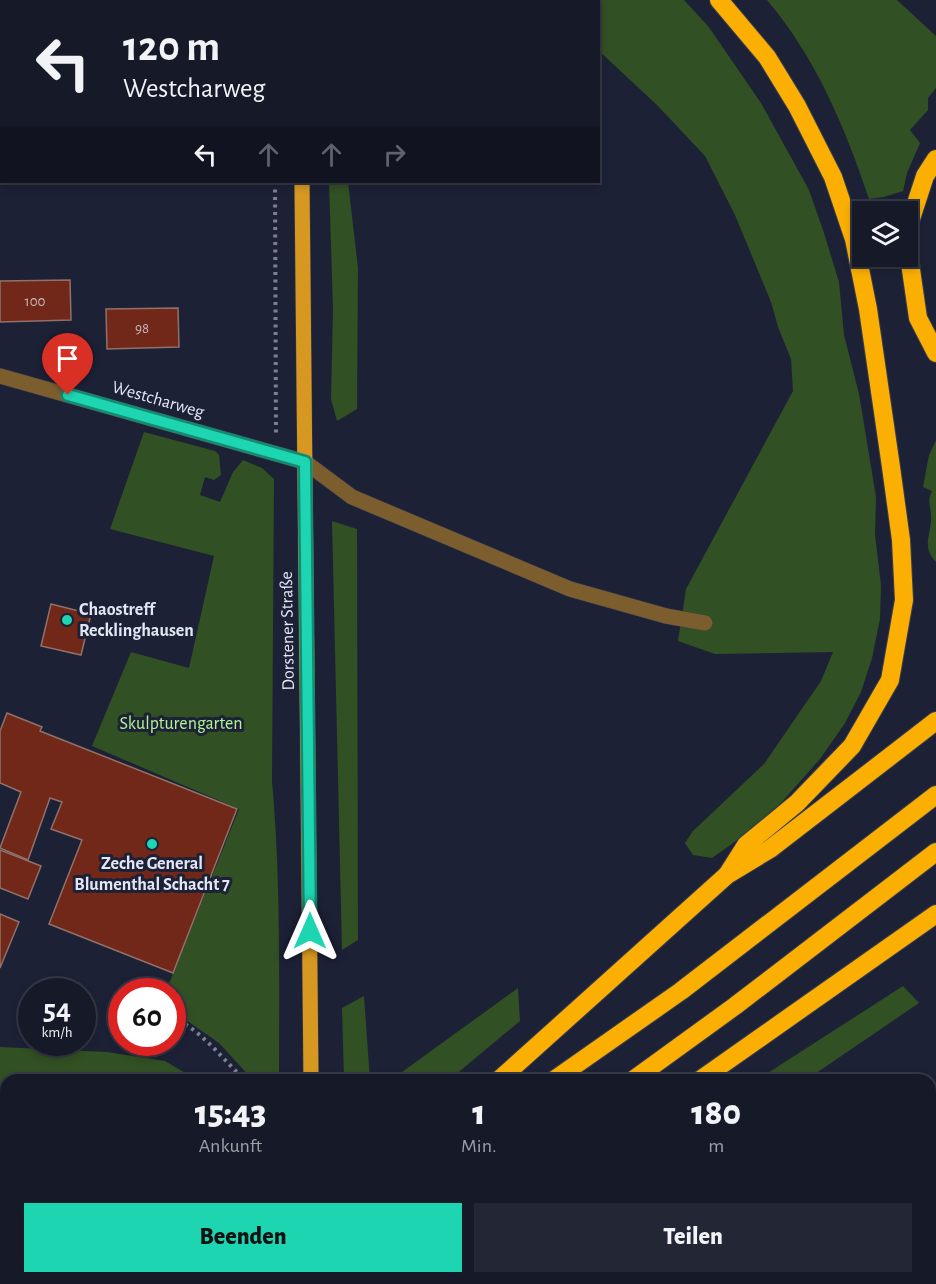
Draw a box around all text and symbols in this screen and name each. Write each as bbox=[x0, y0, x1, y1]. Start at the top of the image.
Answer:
icon: left bbox=[24, 24, 102, 102]
text: 120 m bbox=[123, 26, 220, 68]
text: Westcharweg bbox=[123, 75, 265, 102]
icon: left bbox=[189, 138, 222, 171]
icon: ahead bbox=[252, 138, 285, 171]
icon: ahead bbox=[315, 138, 348, 171]
icon: right bbox=[378, 138, 411, 171]
map controls bbox=[852, 201, 918, 267]
button: layers bbox=[852, 201, 918, 267]
house number: 100 bbox=[24, 294, 46, 309]
house number: 98 bbox=[135, 321, 149, 336]
pin bbox=[42, 333, 93, 395]
icon: arrive bbox=[51, 342, 84, 375]
street label: Westcharweg bbox=[110, 378, 206, 422]
street label: Dorstener Straße bbox=[278, 571, 298, 691]
place label: Chaostreff Recklinghausen bbox=[79, 601, 194, 640]
marker: Chaostreff Recklinghausen bbox=[60, 613, 74, 627]
park label: Skulpturengarten bbox=[120, 715, 243, 733]
marker: Zeche General Blumenthal Schacht 7 bbox=[145, 837, 159, 851]
place label: Zeche General Blumenthal Schacht 7 bbox=[74, 855, 230, 894]
position arrow bbox=[278, 899, 342, 963]
speed limit sign: 60 bbox=[108, 978, 186, 1056]
text: 54 bbox=[43, 995, 71, 1025]
text: km/h bbox=[42, 1025, 72, 1040]
text: 15:43 bbox=[195, 1095, 266, 1131]
text: 1 bbox=[472, 1095, 485, 1131]
text: 180 bbox=[691, 1095, 741, 1131]
text: Ankunft bbox=[199, 1136, 262, 1156]
text: Min. bbox=[461, 1136, 497, 1156]
text: m bbox=[708, 1136, 724, 1156]
button: Beenden bbox=[24, 1203, 462, 1272]
button: Teilen bbox=[474, 1203, 912, 1272]

